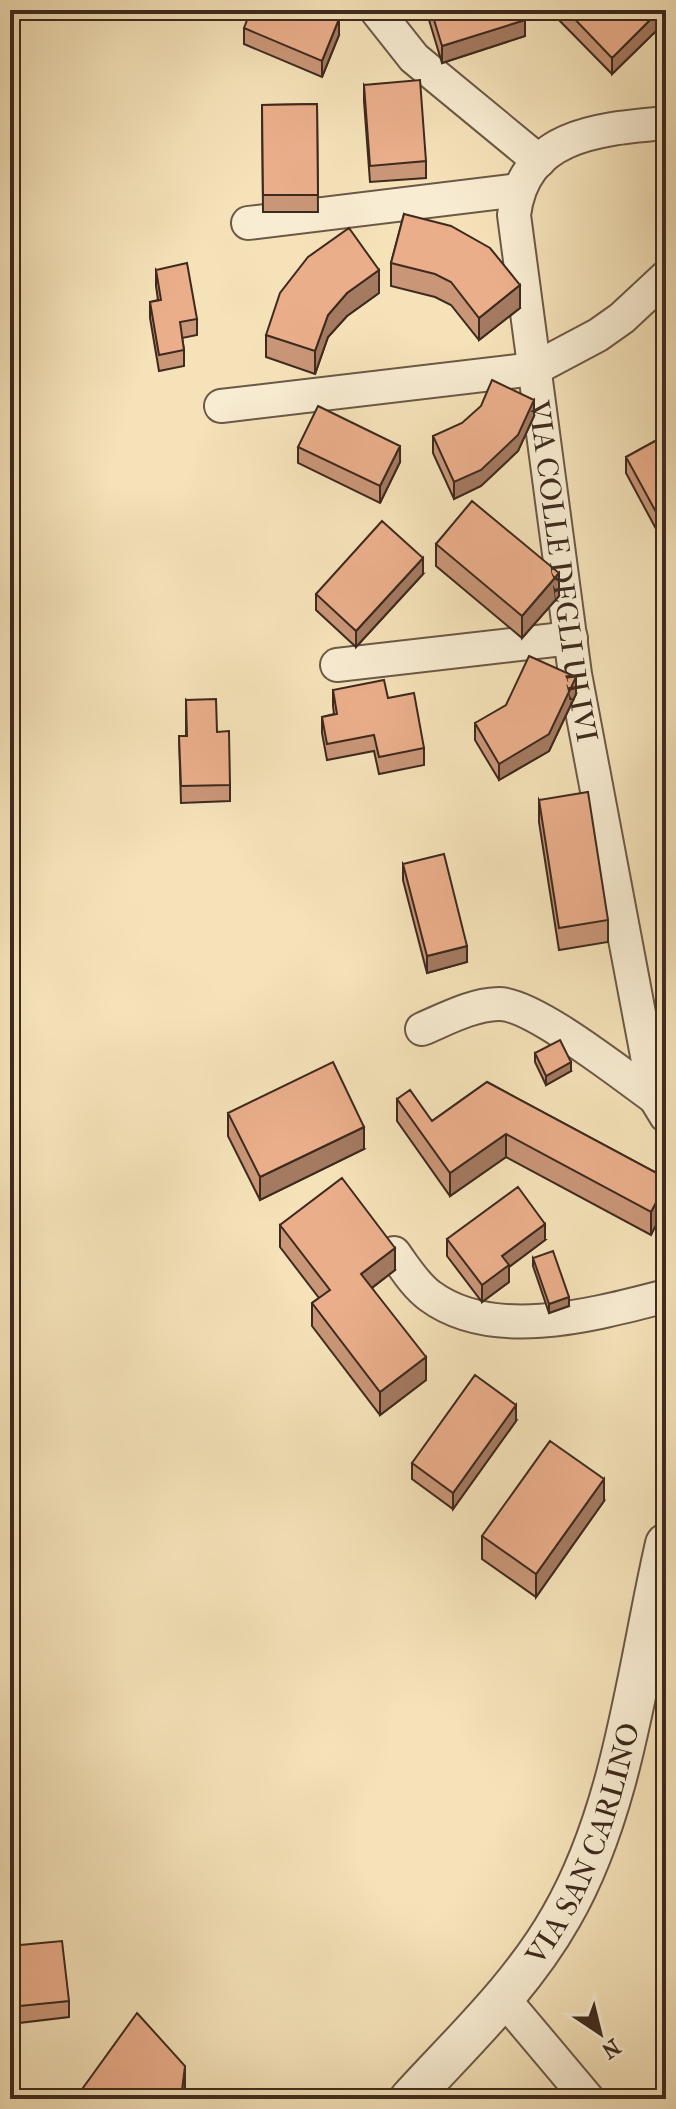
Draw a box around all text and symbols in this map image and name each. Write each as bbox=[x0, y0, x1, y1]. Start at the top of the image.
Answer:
street label: VIA COLLE DEGLI ULIVI bbox=[521, 398, 604, 745]
street label: VIA SAN CARLINO bbox=[518, 1719, 647, 1972]
north arrow bbox=[560, 1993, 640, 2073]
text: N bbox=[596, 2033, 625, 2064]

